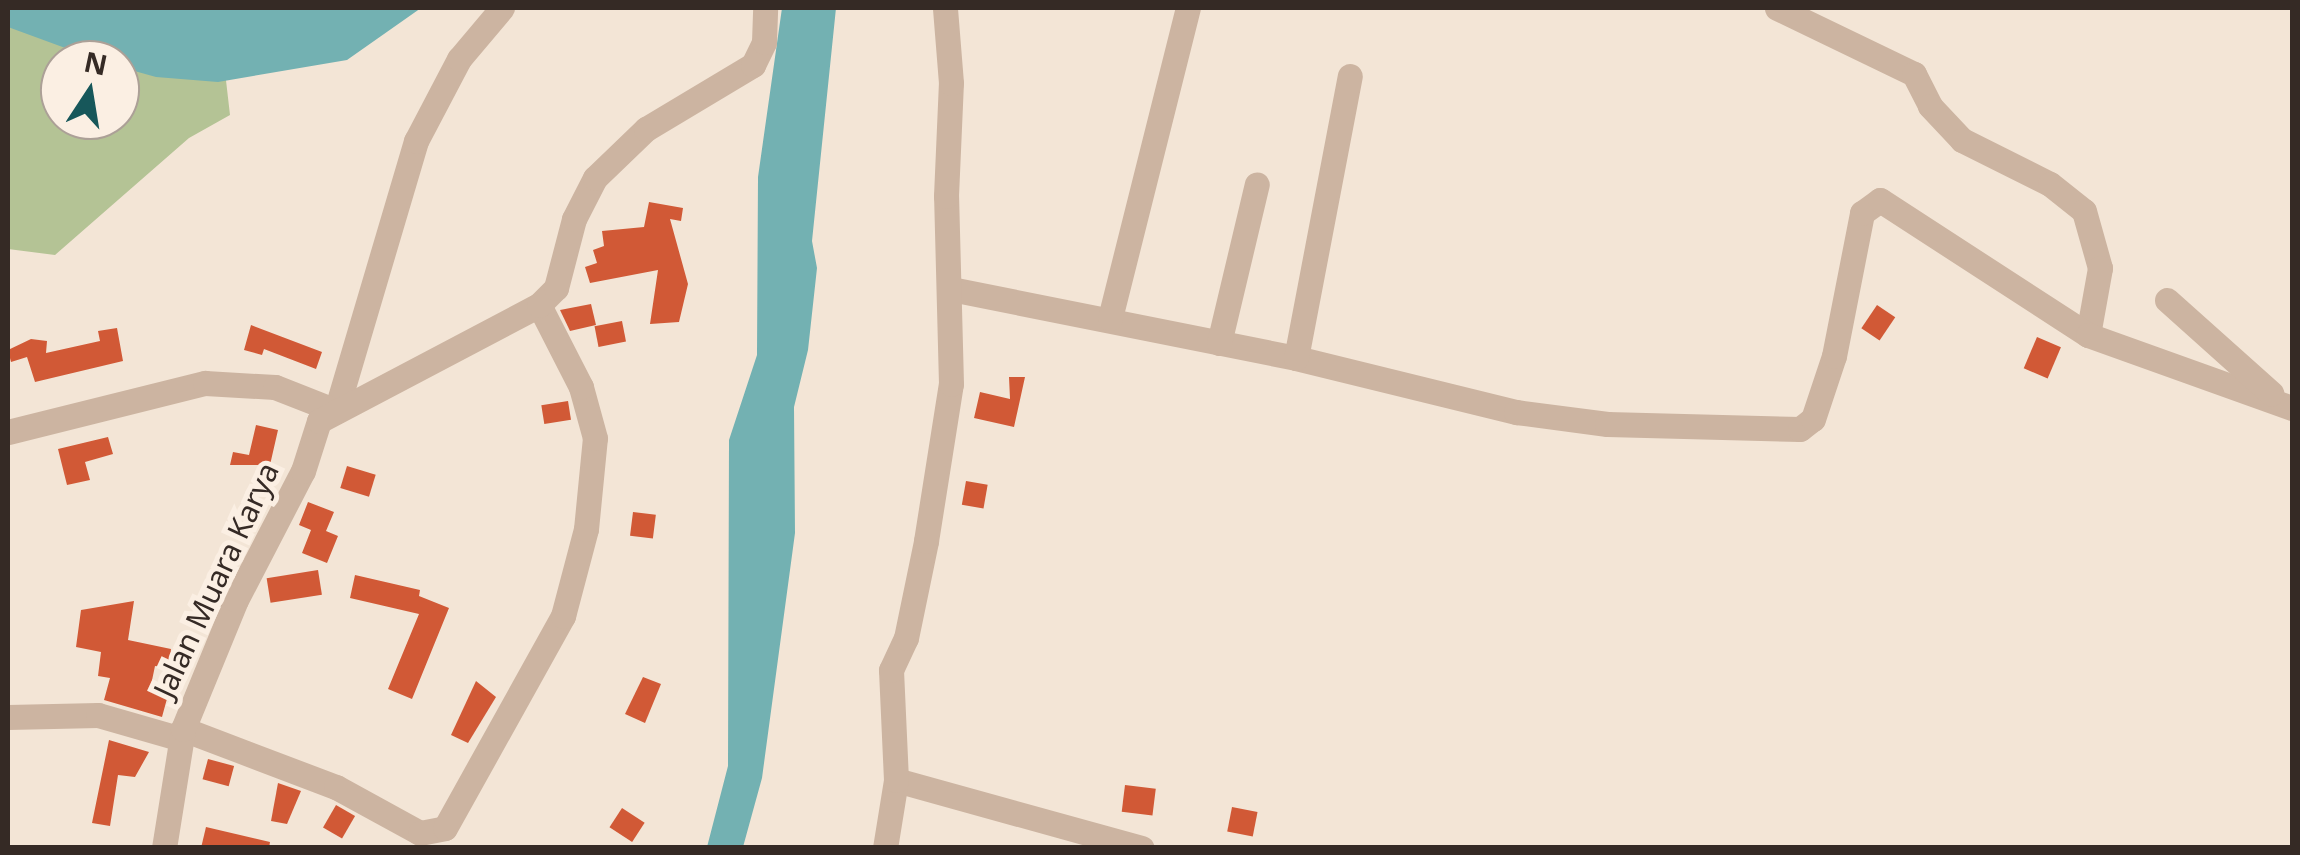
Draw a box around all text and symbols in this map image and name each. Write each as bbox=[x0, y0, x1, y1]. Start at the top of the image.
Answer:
north arrow bbox=[40, 40, 140, 140]
text: N bbox=[81, 42, 111, 84]
street label: Jalan Muara Karya bbox=[146, 457, 286, 703]

